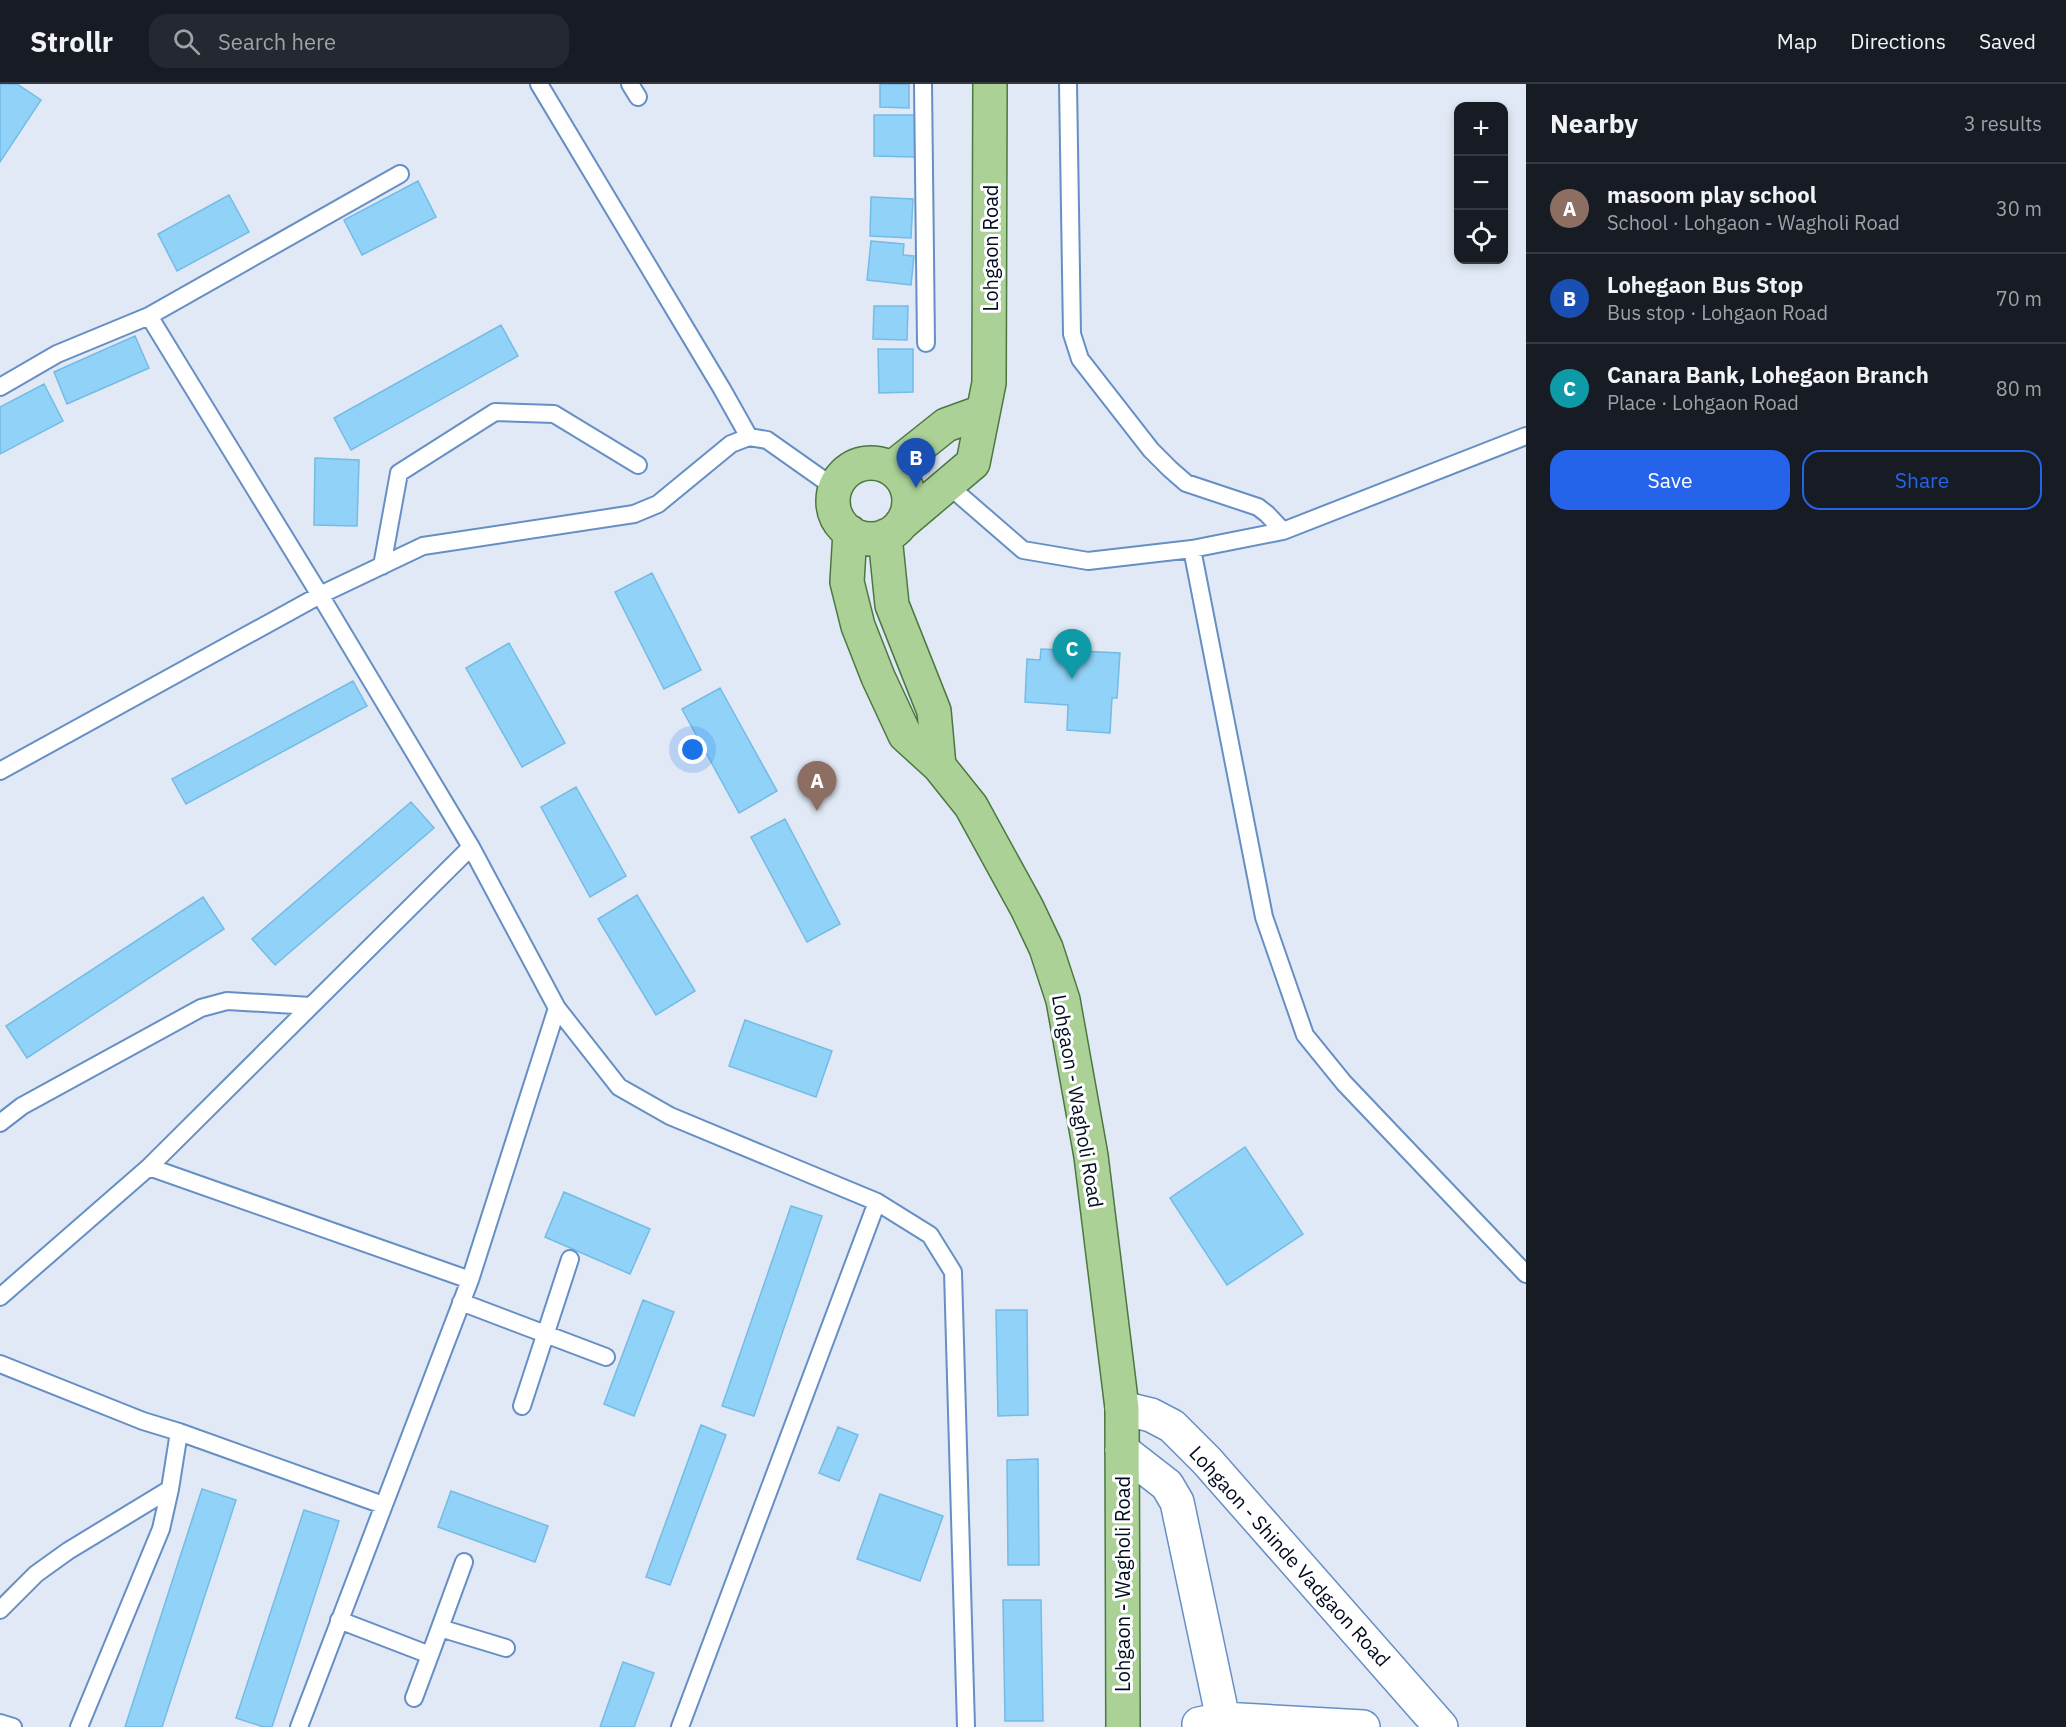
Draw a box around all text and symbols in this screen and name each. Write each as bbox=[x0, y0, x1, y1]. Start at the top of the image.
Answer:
search box bbox=[149, 14, 569, 68]
text: Strollr bbox=[30, 23, 113, 60]
icon: search bbox=[170, 25, 203, 58]
text: Search here bbox=[218, 27, 336, 56]
text: Map bbox=[1777, 27, 1817, 55]
text: Directions bbox=[1850, 27, 1946, 55]
text: Saved bbox=[1979, 27, 2036, 55]
map controls bbox=[1454, 102, 1508, 264]
button: + bbox=[1454, 102, 1508, 156]
text: Nearby bbox=[1550, 106, 1638, 140]
text: 3 results bbox=[1964, 110, 2042, 137]
button: − bbox=[1454, 156, 1508, 210]
text: masoom play school bbox=[1607, 180, 1816, 209]
street label: Lohgaon Road bbox=[977, 185, 1004, 311]
text: A bbox=[1563, 195, 1576, 222]
text: 30 m bbox=[1996, 195, 2042, 222]
text: School · Lohgaon - Wagholi Road bbox=[1607, 209, 1900, 236]
button: locate bbox=[1454, 210, 1508, 264]
text: Lohegaon Bus Stop bbox=[1607, 270, 1803, 299]
text: B bbox=[1563, 285, 1576, 312]
text: 70 m bbox=[1996, 285, 2042, 312]
text: Bus stop · Lohgaon Road bbox=[1607, 299, 1828, 326]
text: Canara Bank, Lohegaon Branch bbox=[1607, 360, 1929, 389]
text: C bbox=[1563, 375, 1576, 402]
text: 80 m bbox=[1996, 375, 2042, 402]
text: Place · Lohgaon Road bbox=[1607, 389, 1799, 416]
pin: B bbox=[896, 438, 936, 488]
button: Save bbox=[1550, 450, 1790, 510]
button: Share bbox=[1802, 450, 2042, 510]
pin: C bbox=[1052, 630, 1092, 679]
your location bbox=[678, 735, 707, 764]
pin: A bbox=[798, 762, 836, 811]
street label: Lohgaon - Wagholi Road bbox=[1046, 992, 1110, 1210]
street label: Lohgaon - Shinde Vadgaon Road bbox=[1183, 1440, 1397, 1672]
street label: Lohgaon - Wagholi Road bbox=[1109, 1476, 1136, 1692]

